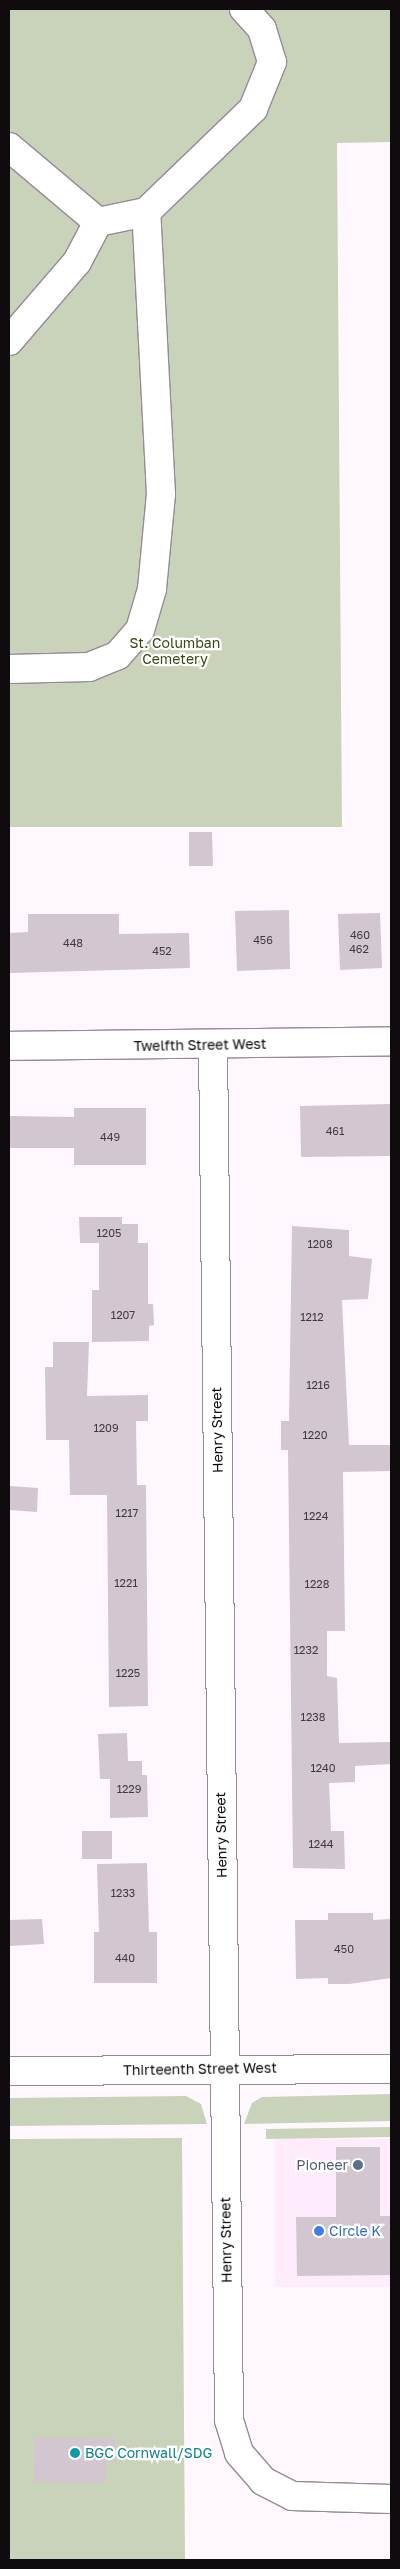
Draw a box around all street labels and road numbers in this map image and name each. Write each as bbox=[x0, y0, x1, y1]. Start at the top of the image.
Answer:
street label: Twelfth Street West bbox=[133, 1035, 267, 1055]
street label: Henry Street bbox=[208, 1387, 226, 1473]
street label: Henry Street bbox=[212, 1792, 230, 1878]
street label: Thirteenth Street West bbox=[123, 2059, 277, 2079]
street label: Henry Street bbox=[217, 2197, 235, 2283]

